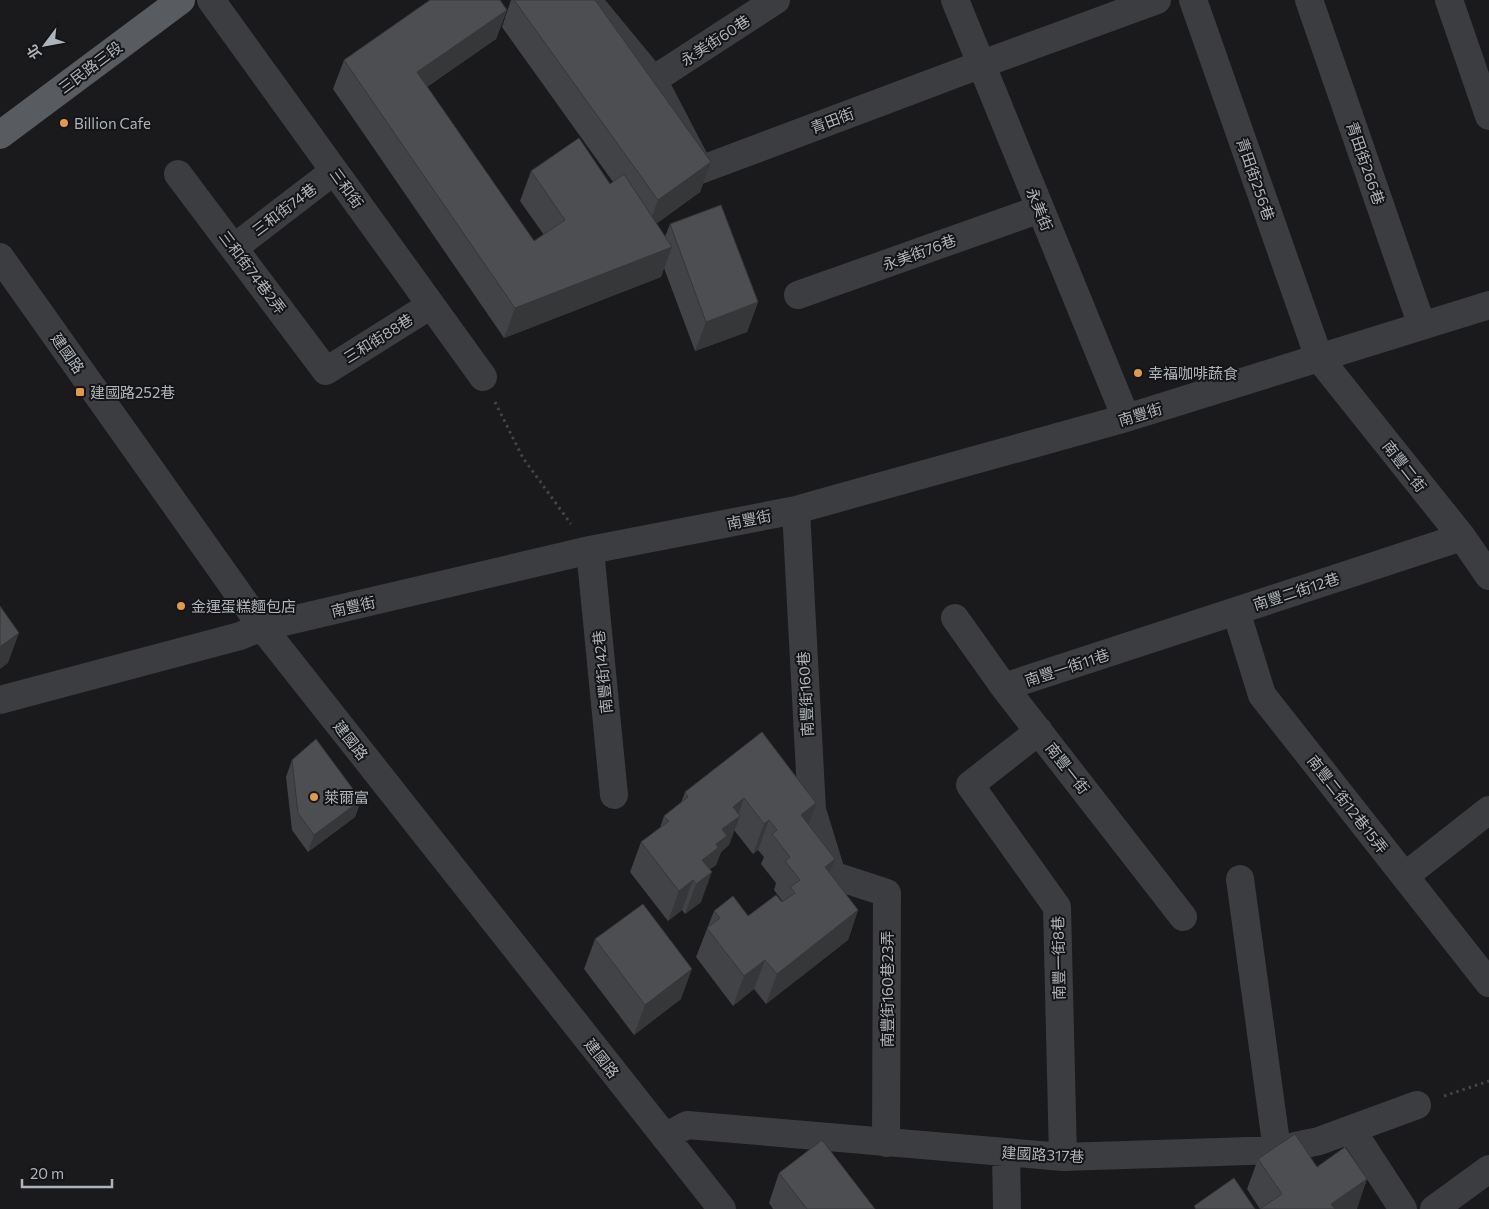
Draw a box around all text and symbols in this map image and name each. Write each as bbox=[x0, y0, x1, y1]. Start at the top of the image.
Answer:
street label: 永美街60巷 bbox=[677, 11, 753, 69]
north arrow bbox=[20, 20, 70, 70]
street label: 三民路三段 bbox=[55, 37, 125, 97]
text: 北 bbox=[23, 42, 44, 63]
street label: 青田街 bbox=[808, 104, 856, 136]
place label: Billion Cafe bbox=[74, 114, 151, 132]
marker: Billion Cafe bbox=[58, 117, 70, 129]
street label: 青田街266巷 bbox=[1343, 119, 1389, 207]
street label: 青田街256巷 bbox=[1233, 135, 1279, 223]
street label: 三和街 bbox=[326, 165, 368, 211]
street label: 三和街74巷 bbox=[248, 179, 320, 239]
street label: 永美街 bbox=[1023, 185, 1057, 233]
street label: 三和街74巷2弄 bbox=[216, 227, 290, 317]
street label: 永美街76巷 bbox=[880, 230, 958, 274]
street label: 三和街88巷 bbox=[340, 310, 416, 366]
street label: 建國路 bbox=[48, 329, 88, 377]
place label: 幸福咖啡蔬食 bbox=[1148, 364, 1238, 382]
marker: 幸福咖啡蔬食 bbox=[1132, 367, 1144, 379]
place label: 建國路252巷 bbox=[90, 383, 175, 401]
marker: 建國路252巷 bbox=[74, 386, 86, 398]
street label: 南豐街 bbox=[1116, 399, 1164, 429]
street label: 南豐二街 bbox=[1379, 437, 1431, 495]
street label: 南豐街 bbox=[725, 506, 773, 532]
street label: 南豐二街12巷 bbox=[1251, 569, 1341, 613]
street label: 南豐街 bbox=[329, 592, 377, 620]
place label: 金運蛋糕麵包店 bbox=[191, 597, 296, 615]
marker: 金運蛋糕麵包店 bbox=[175, 600, 187, 612]
street label: 南豐街142巷 bbox=[589, 630, 615, 714]
street label: 南豐一街11巷 bbox=[1022, 645, 1112, 689]
street label: 南豐街160巷 bbox=[794, 651, 816, 737]
street label: 建國路 bbox=[330, 717, 372, 763]
street label: 南豐一街 bbox=[1042, 739, 1094, 797]
street label: 南豐二街12巷15弄 bbox=[1304, 751, 1392, 857]
place label: 萊爾富 bbox=[324, 788, 369, 806]
marker: 萊爾富 bbox=[308, 791, 320, 803]
street label: 南豐一街8巷 bbox=[1048, 916, 1068, 1000]
street label: 南豐街160巷23弄 bbox=[878, 930, 896, 1048]
street label: 建國路 bbox=[581, 1035, 623, 1081]
street label: 建國路317巷 bbox=[1001, 1143, 1085, 1165]
scale bar bbox=[22, 1156, 112, 1188]
text: 20 m bbox=[30, 1164, 64, 1182]

